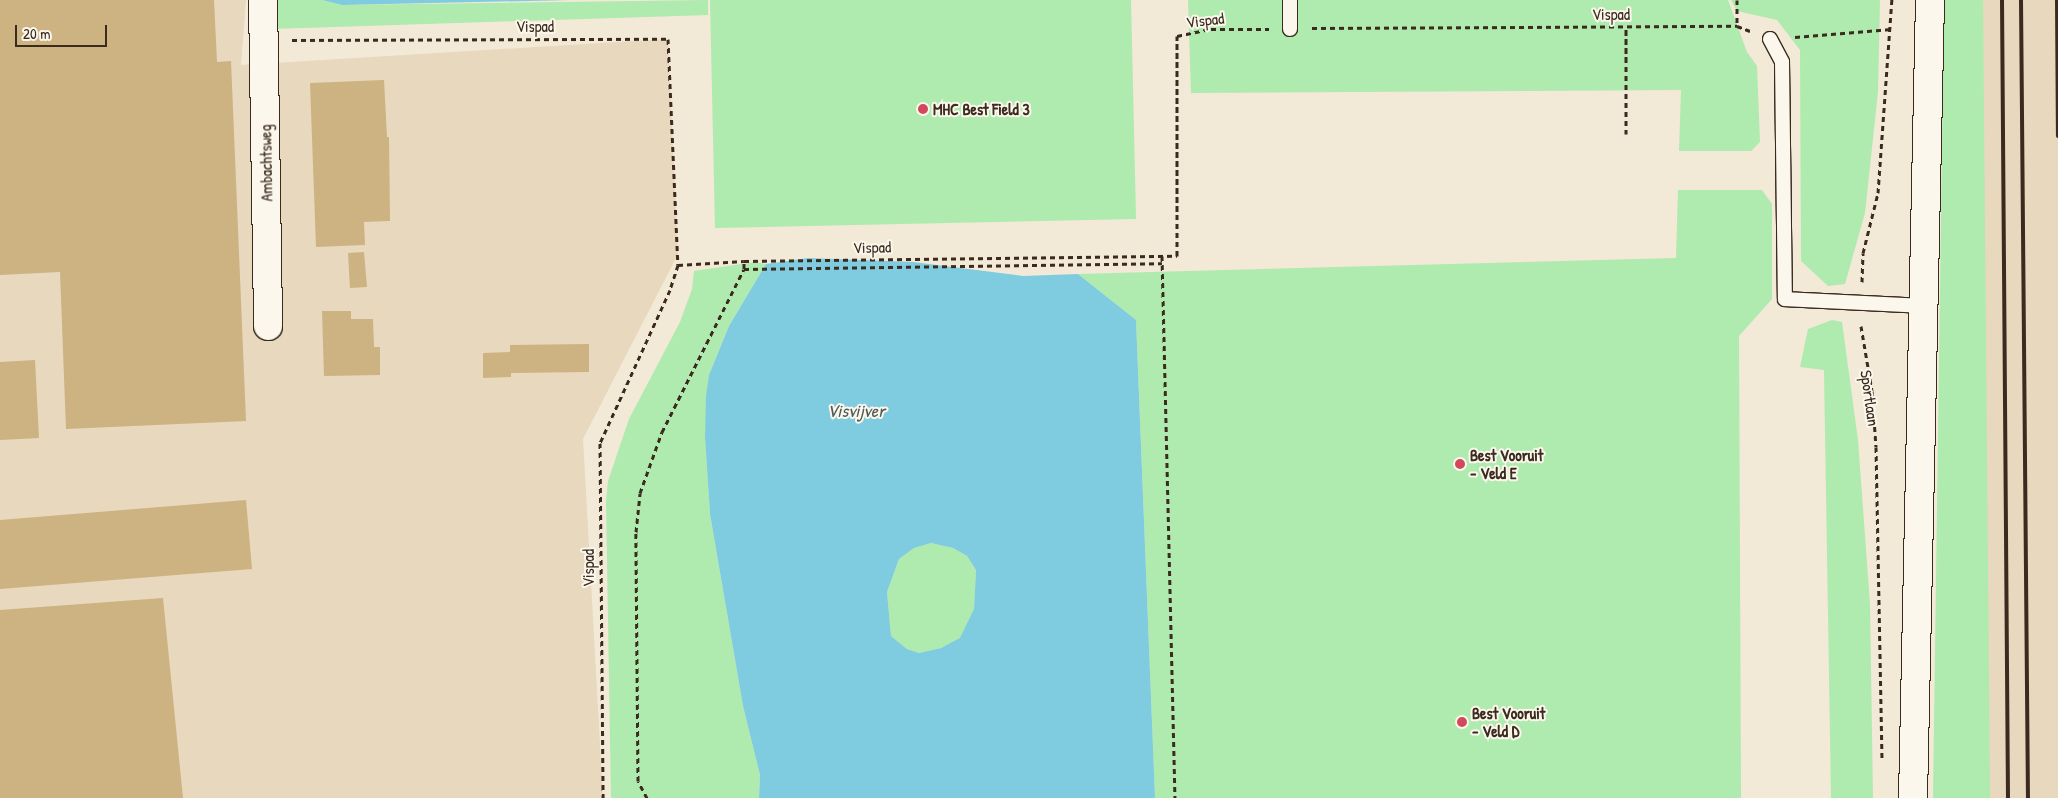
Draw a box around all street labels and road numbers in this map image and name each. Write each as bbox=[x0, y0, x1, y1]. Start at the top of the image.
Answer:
street label: Vispad bbox=[1592, 4, 1630, 24]
street label: Vispad bbox=[1185, 8, 1225, 32]
street label: Vispad bbox=[516, 16, 554, 36]
street label: Ambachtsweg bbox=[256, 124, 276, 202]
street label: Vispad bbox=[853, 237, 891, 257]
street label: Sportlaan bbox=[1857, 369, 1883, 427]
street label: Vispad bbox=[578, 549, 598, 587]

